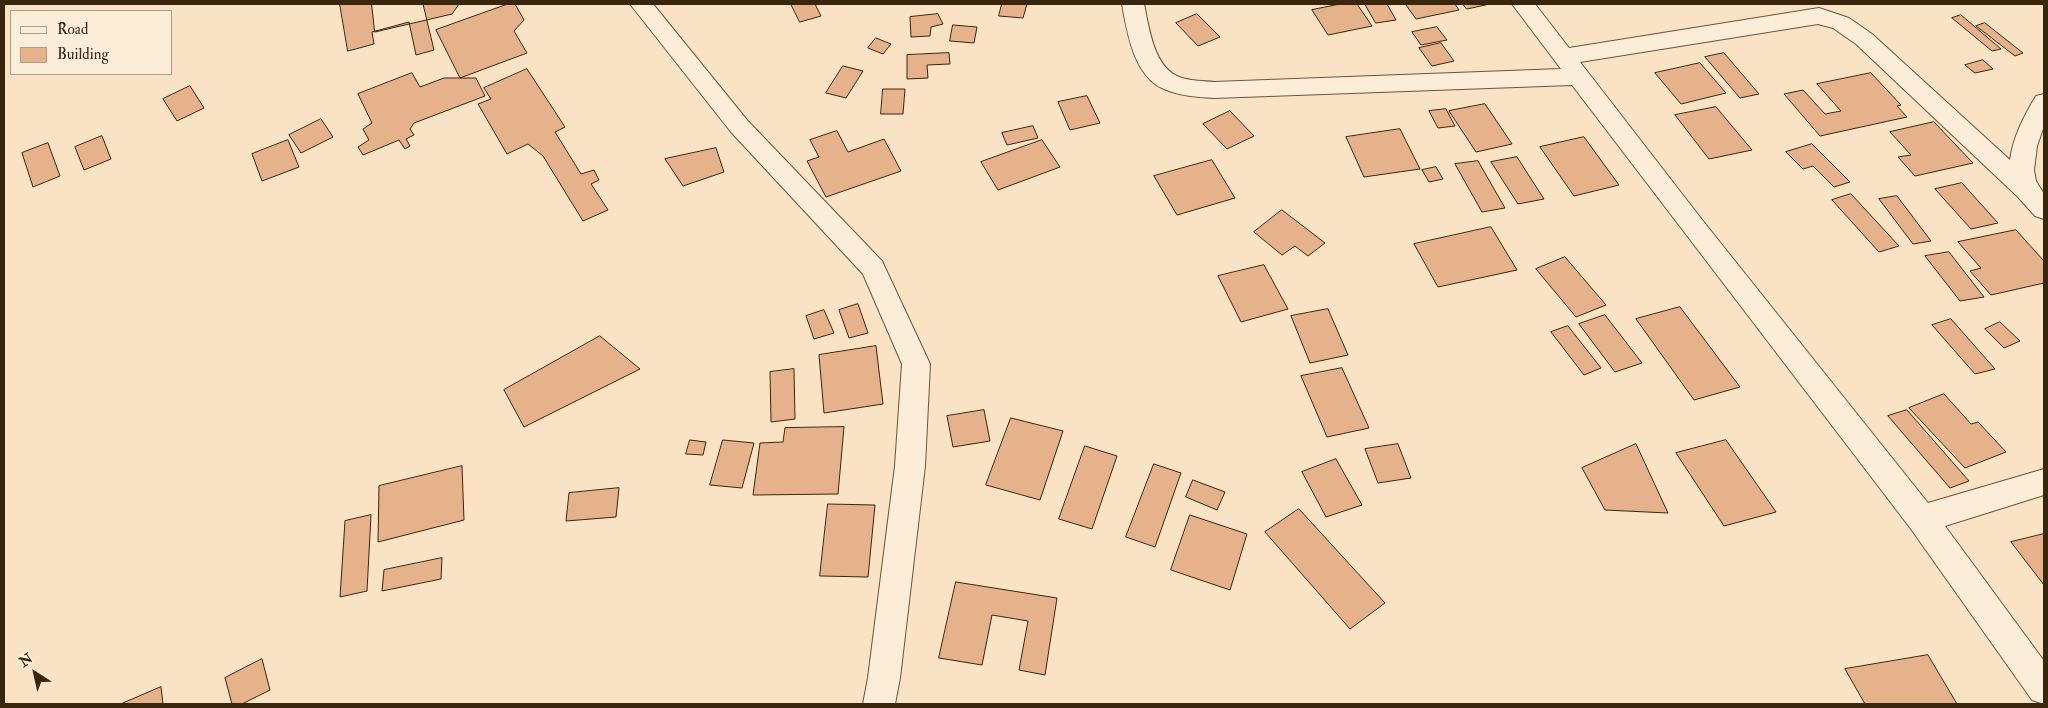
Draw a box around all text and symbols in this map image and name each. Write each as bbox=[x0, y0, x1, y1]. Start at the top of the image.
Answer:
legend bbox=[10, 10, 172, 75]
text: Road bbox=[57, 20, 88, 39]
text: Building bbox=[57, 45, 109, 64]
north arrow bbox=[10, 648, 60, 698]
text: N bbox=[16, 650, 36, 671]

